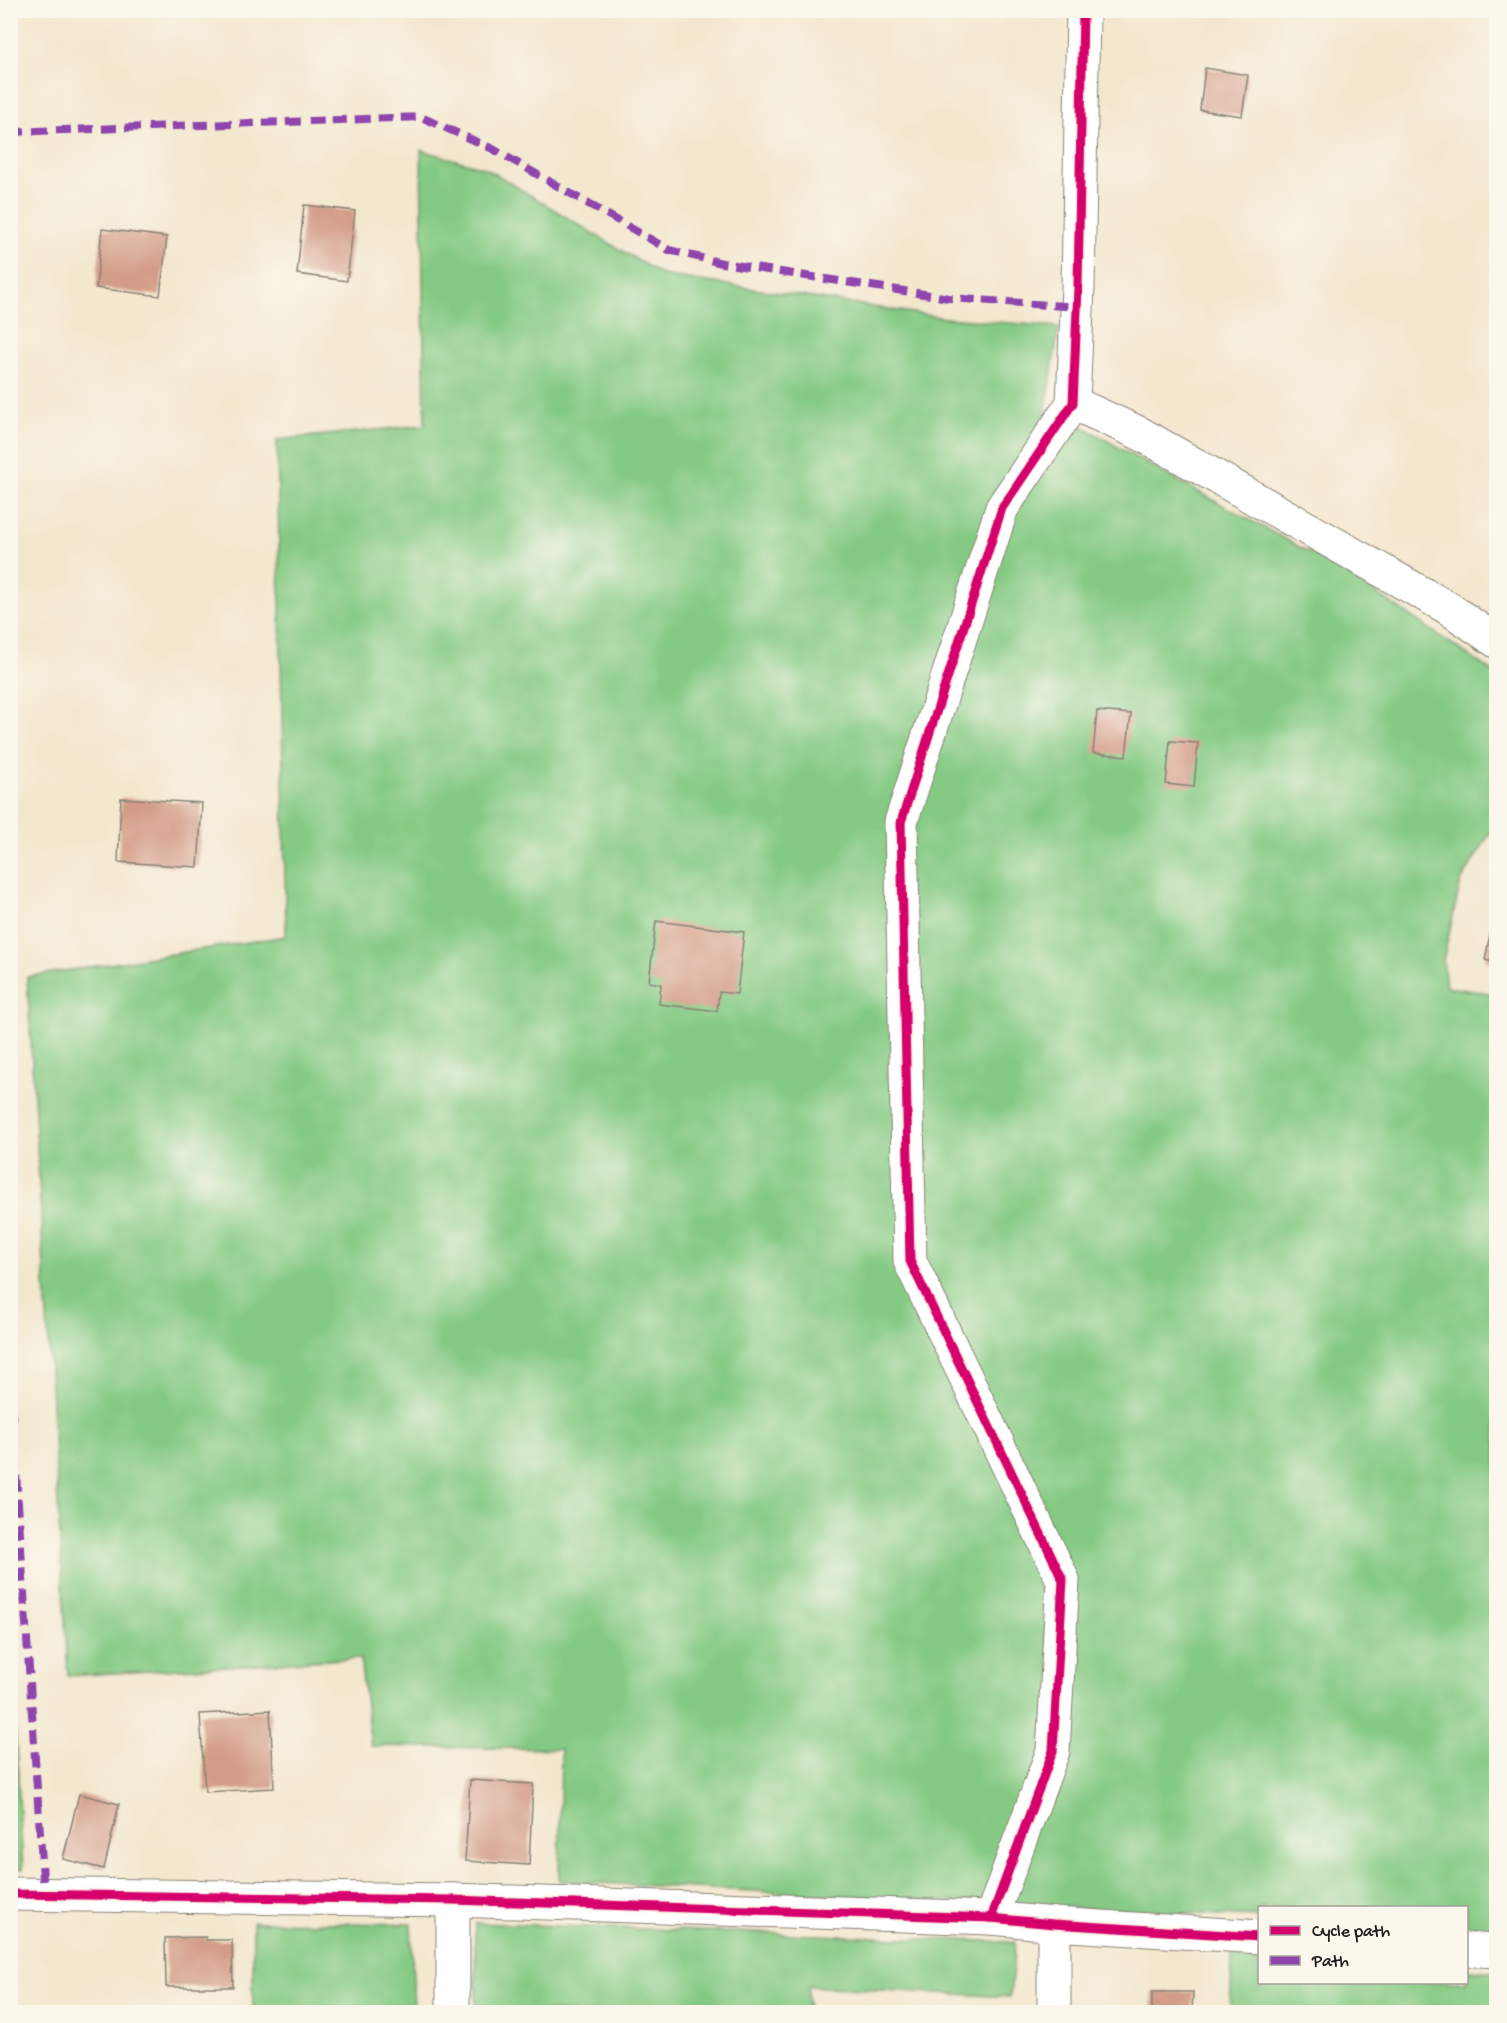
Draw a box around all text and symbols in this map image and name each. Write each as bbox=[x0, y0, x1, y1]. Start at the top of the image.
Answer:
legend bbox=[1258, 1906, 1468, 1984]
text: Cycle path bbox=[1312, 1922, 1390, 1943]
text: Path bbox=[1311, 1952, 1349, 1973]

